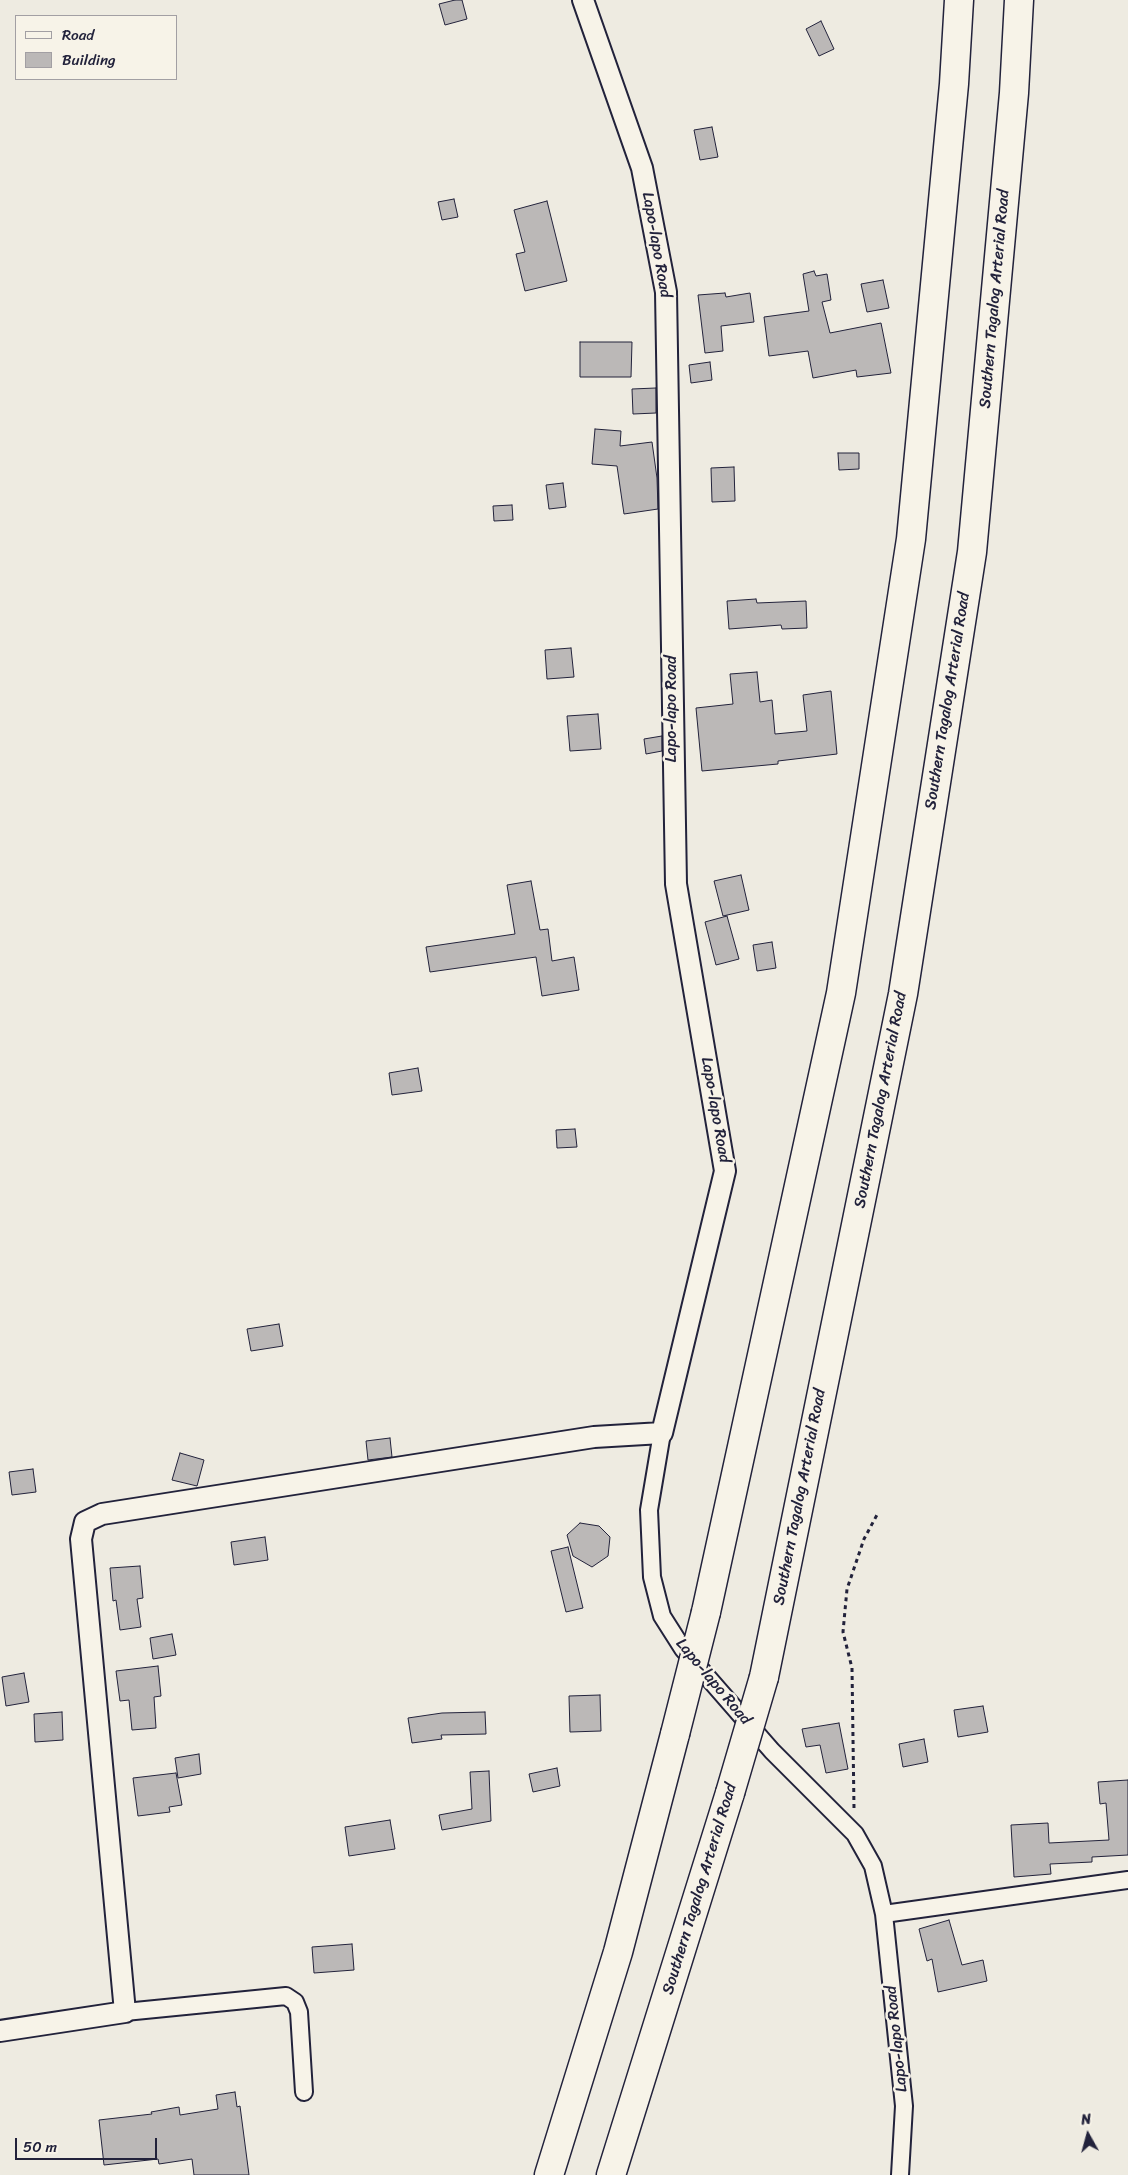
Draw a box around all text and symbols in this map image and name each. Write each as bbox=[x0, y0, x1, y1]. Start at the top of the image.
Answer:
legend bbox=[15, 15, 178, 80]
text: Road bbox=[62, 22, 94, 48]
text: Building bbox=[62, 47, 116, 73]
street label: Southern Tagalog Arterial Road bbox=[976, 189, 1014, 409]
street label: Lapo-lapo Road bbox=[637, 191, 675, 299]
street label: Southern Tagalog Arterial Road bbox=[921, 591, 975, 811]
street label: Lapo-lapo Road bbox=[662, 655, 682, 763]
street label: Southern Tagalog Arterial Road bbox=[851, 990, 911, 1210]
street label: Lapo-lapo Road bbox=[696, 1056, 734, 1164]
street label: Southern Tagalog Arterial Road bbox=[770, 1387, 830, 1607]
street label: Lapo-lapo Road bbox=[671, 1635, 755, 1729]
street label: Southern Tagalog Arterial Road bbox=[659, 1781, 741, 1997]
street label: Lapo-lapo Road bbox=[882, 1985, 912, 2093]
text: N bbox=[1080, 2107, 1092, 2133]
north arrow bbox=[1063, 2110, 1113, 2160]
scale bar bbox=[18, 2128, 160, 2160]
text: 50 m bbox=[23, 2134, 57, 2160]

